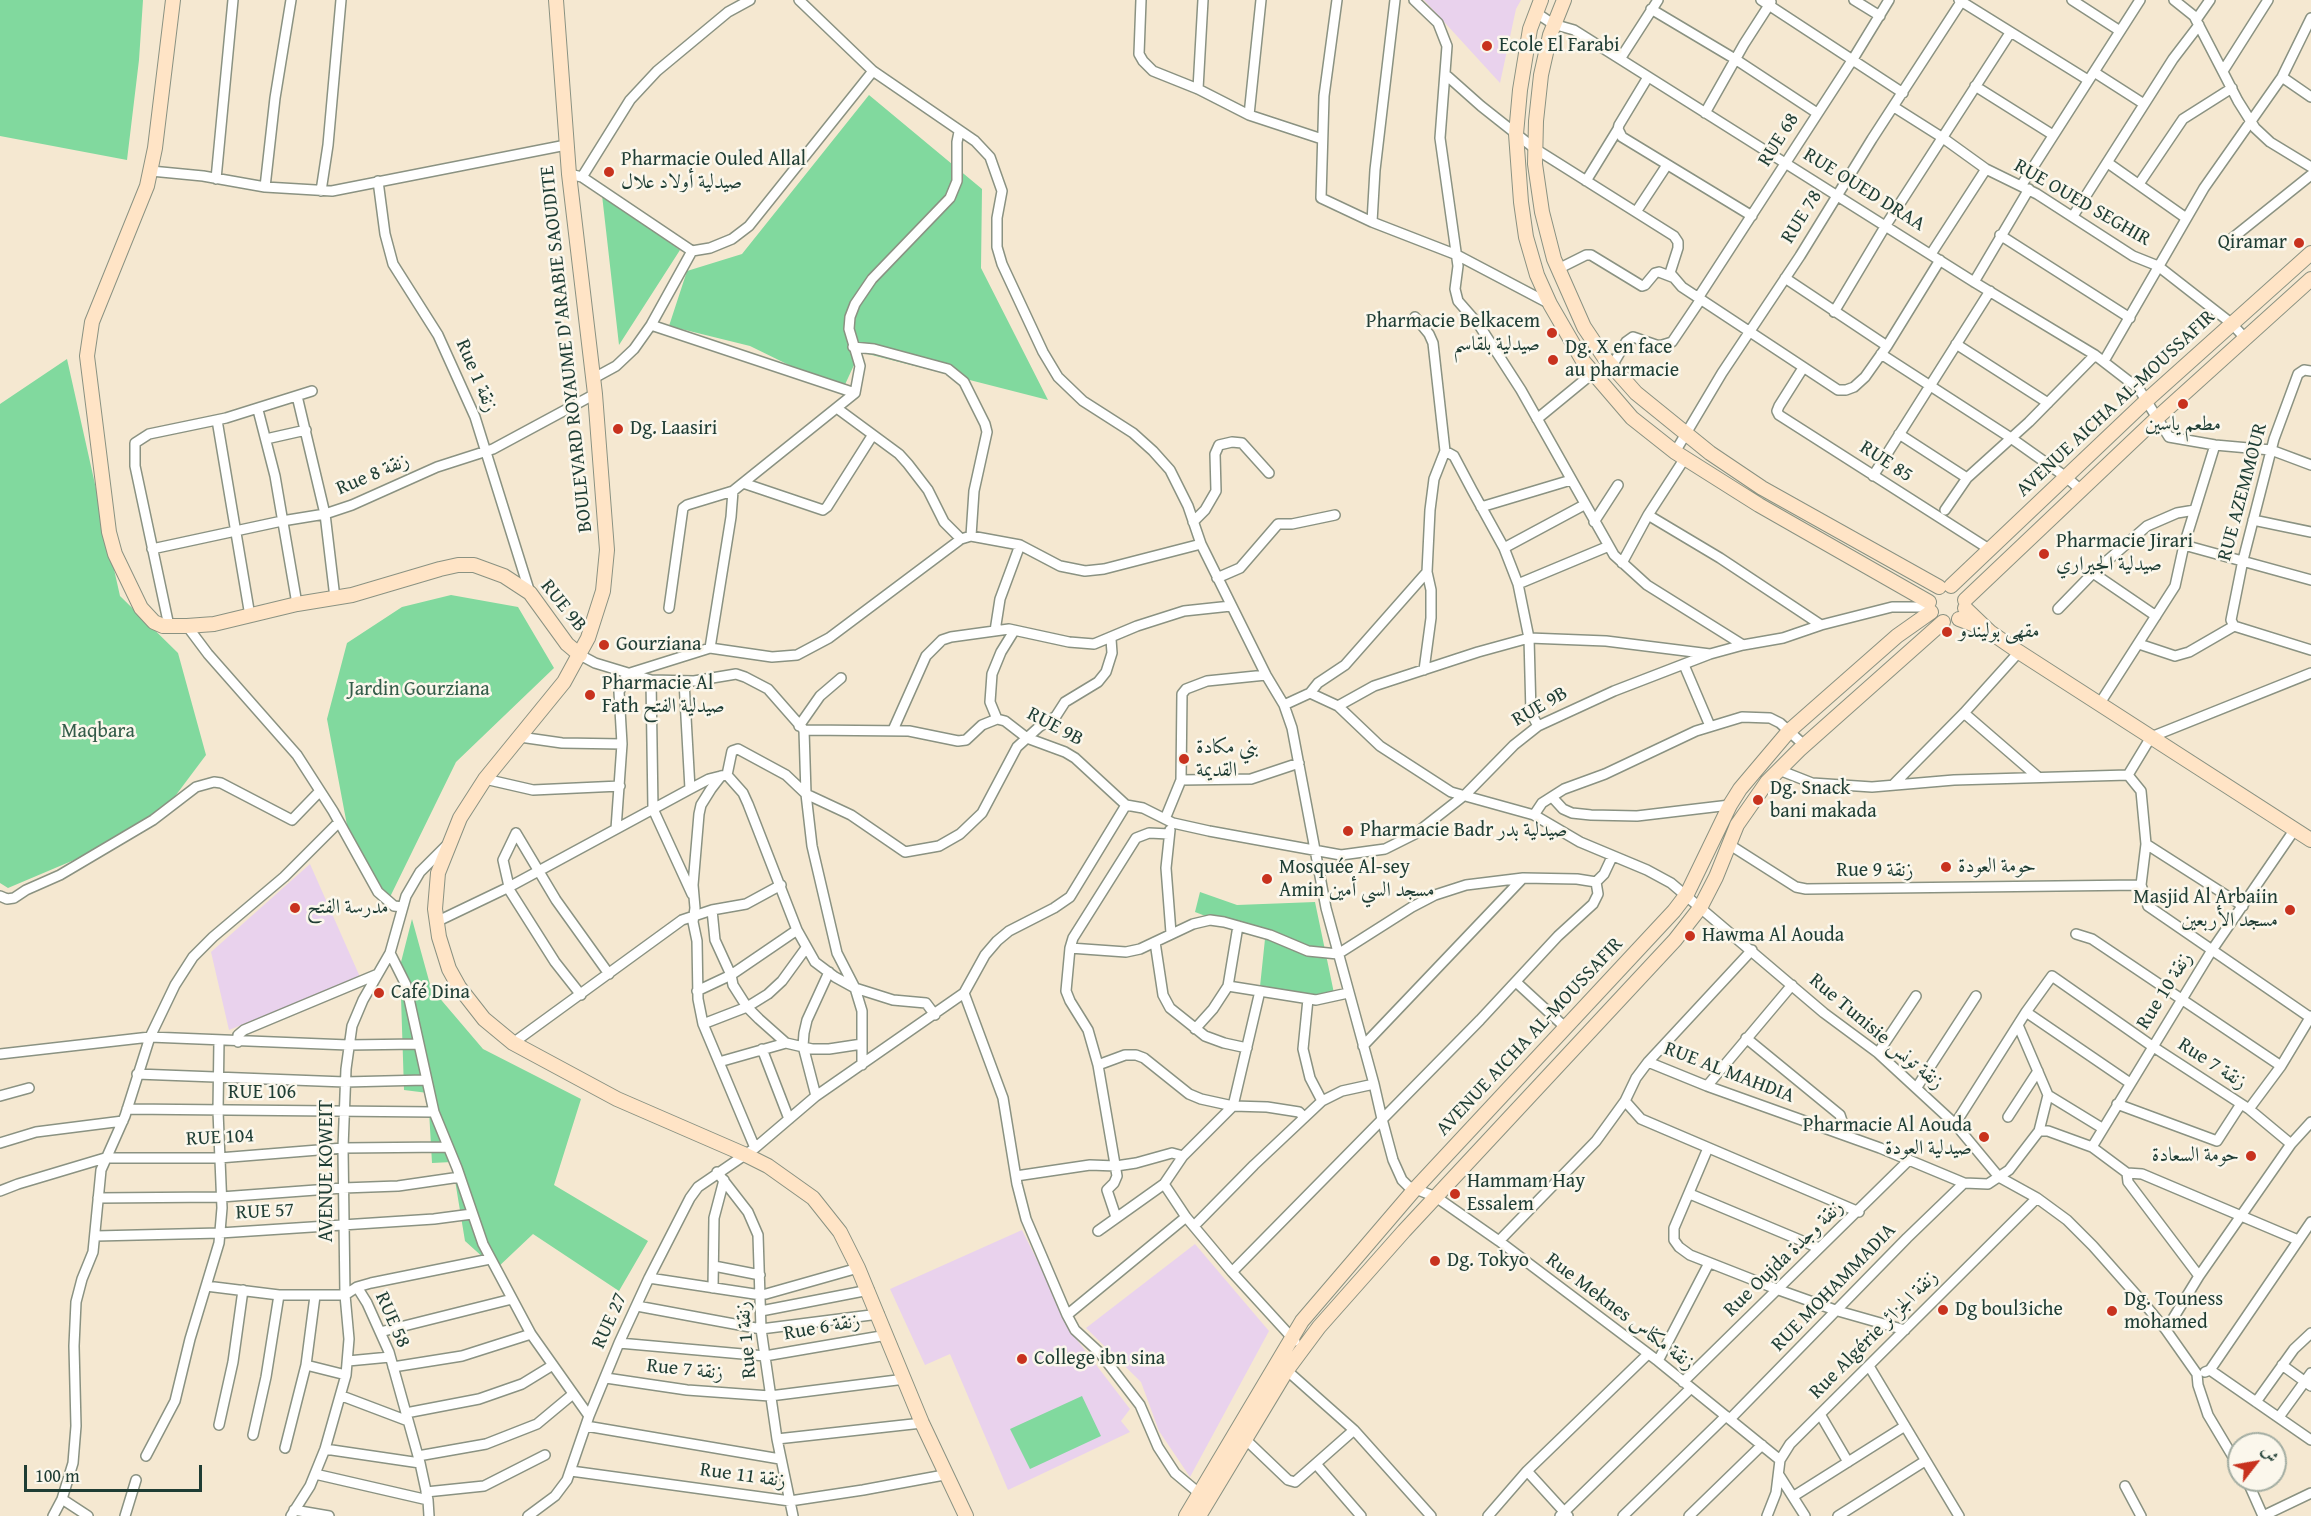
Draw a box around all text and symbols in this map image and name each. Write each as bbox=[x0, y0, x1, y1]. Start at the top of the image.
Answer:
place label: Ecole El Farabi bbox=[1499, 34, 1620, 58]
marker: Ecole El Farabi bbox=[1480, 39, 1494, 53]
street label: RUE 68 bbox=[1753, 109, 1805, 171]
street label: RUE OUED DRAA bbox=[1799, 143, 1929, 237]
place label: Pharmacie Ouled Allal صيدلية أولاد علال bbox=[621, 148, 806, 195]
street label: RUE OUED SEGHIR bbox=[2009, 154, 2155, 252]
street label: BOULEVARD ROYAUME D'ARABIE SAOUDITE bbox=[536, 165, 598, 533]
marker: Pharmacie Ouled Allal صيدلية أولاد علال bbox=[602, 165, 616, 179]
street label: RUE 78 bbox=[1776, 186, 1828, 248]
place label: Qiramar bbox=[2218, 231, 2287, 255]
marker: Qiramar bbox=[2292, 236, 2306, 250]
street label: AVENUE AICHA AL-MOUSSAFIR bbox=[2012, 306, 2220, 502]
place label: Pharmacie Belkacem صيدلية بلقاسم bbox=[1366, 310, 1540, 357]
marker: Pharmacie Belkacem صيدلية بلقاسم bbox=[1545, 326, 1559, 340]
street label: Rue 1 زنقة bbox=[450, 336, 502, 416]
place label: Dg. X en face au pharmacie bbox=[1565, 336, 1679, 383]
marker: Dg. X en face au pharmacie bbox=[1546, 353, 1560, 367]
marker: مطعم ياسين bbox=[2176, 397, 2190, 411]
place label: مطعم ياسين bbox=[2145, 413, 2221, 437]
place label: Dg. Laasiri bbox=[630, 417, 717, 441]
street label: RUE AZEMMOUR bbox=[2213, 420, 2273, 564]
marker: Dg. Laasiri bbox=[611, 422, 625, 436]
street label: RUE 85 bbox=[1855, 436, 1917, 488]
street label: Rue 8 زنقة bbox=[333, 449, 413, 501]
place label: Pharmacie Jirari صيدلية الجيراري bbox=[2056, 530, 2193, 577]
marker: Pharmacie Jirari صيدلية الجيراري bbox=[2037, 547, 2051, 561]
street label: RUE 9B bbox=[535, 575, 591, 637]
place label: مقهى بوليندو bbox=[1959, 620, 2040, 644]
marker: مقهى بوليندو bbox=[1940, 625, 1954, 639]
place label: Gourziana bbox=[616, 633, 702, 657]
marker: Gourziana bbox=[597, 638, 611, 652]
place label: Pharmacie Al Fath صيدلية الفتح bbox=[602, 672, 725, 719]
park label: Jardin Gourziana bbox=[348, 678, 490, 702]
street label: RUE 9B bbox=[1508, 682, 1572, 732]
marker: Pharmacie Al Fath صيدلية الفتح bbox=[583, 688, 597, 702]
street label: RUE 9B bbox=[1023, 702, 1087, 752]
park label: Maqbara bbox=[61, 720, 135, 744]
place label: بني مكادة القديمة bbox=[1196, 736, 1259, 783]
marker: بني مكادة القديمة bbox=[1177, 752, 1191, 766]
place label: Dg. Snack bani makada bbox=[1770, 777, 1877, 824]
marker: Dg. Snack bani makada bbox=[1751, 793, 1765, 807]
place label: Pharmacie Badr صيدلية بدر bbox=[1360, 819, 1567, 843]
marker: Pharmacie Badr صيدلية بدر bbox=[1341, 824, 1355, 838]
place label: حومة العودة bbox=[1958, 855, 2036, 879]
place label: Mosquée Al-sey Amin مسجد السي أمين bbox=[1279, 856, 1434, 903]
street label: Rue 9 زنقة bbox=[1836, 859, 1914, 883]
marker: حومة العودة bbox=[1939, 860, 1953, 874]
marker: Mosquée Al-sey Amin مسجد السي أمين bbox=[1260, 872, 1274, 886]
place label: Masjid Al Arbaiin مسجد الأربعين bbox=[2133, 886, 2278, 933]
place label: مدرسة الفتح bbox=[307, 896, 389, 920]
marker: مدرسة الفتح bbox=[288, 901, 302, 915]
marker: Masjid Al Arbaiin مسجد الأربعين bbox=[2283, 903, 2297, 917]
place label: Hawma Al Aouda bbox=[1702, 924, 1844, 948]
marker: Hawma Al Aouda bbox=[1683, 929, 1697, 943]
street label: AVENUE AICHA AL-MOUSSAFIR bbox=[1432, 933, 1628, 1141]
street label: Rue 10 زنقة bbox=[2132, 948, 2198, 1034]
street label: Rue Tunisie زنقة تونس bbox=[1804, 969, 1948, 1095]
place label: Café Dina bbox=[391, 981, 470, 1005]
marker: Café Dina bbox=[372, 986, 386, 1000]
street label: Rue 7 زنقة bbox=[2173, 1033, 2251, 1095]
street label: RUE AL MAHDIA bbox=[1660, 1037, 1798, 1109]
street label: RUE 106 bbox=[228, 1081, 296, 1105]
street label: AVENUE KOWEIT bbox=[315, 1100, 339, 1242]
place label: Pharmacie Al Aouda صيدلية العودة bbox=[1803, 1114, 1972, 1161]
street label: RUE 104 bbox=[185, 1124, 255, 1152]
marker: Pharmacie Al Aouda صيدلية العودة bbox=[1977, 1130, 1991, 1144]
place label: حومة السعادة bbox=[2152, 1144, 2239, 1168]
marker: حومة السعادة bbox=[2244, 1149, 2258, 1163]
place label: Hammam Hay Essalem bbox=[1467, 1170, 1585, 1217]
marker: Hammam Hay Essalem bbox=[1448, 1187, 1462, 1201]
street label: Rue Oujda زنقة وجدة bbox=[1719, 1196, 1849, 1322]
street label: RUE 57 bbox=[235, 1198, 295, 1226]
street label: RUE MOHAMMADIA bbox=[1767, 1219, 1901, 1357]
street label: Rue Meknes زنقة مكناس bbox=[1541, 1248, 1699, 1376]
place label: Dg. Tokyo bbox=[1447, 1249, 1529, 1273]
marker: Dg. Tokyo bbox=[1428, 1254, 1442, 1268]
street label: Rue Algérie زنقة الجزائر bbox=[1805, 1266, 1943, 1404]
street label: RUE 58 bbox=[369, 1288, 415, 1352]
place label: Dg. Touness mohamed bbox=[2124, 1288, 2223, 1335]
street label: RUE 27 bbox=[587, 1289, 633, 1353]
place label: Dg boul3iche bbox=[1955, 1298, 2063, 1322]
street label: Rue 1 زنقة bbox=[732, 1301, 762, 1379]
marker: Dg boul3iche bbox=[1936, 1303, 1950, 1317]
marker: Dg. Touness mohamed bbox=[2105, 1304, 2119, 1318]
street label: Rue 6 زنقة bbox=[782, 1309, 862, 1347]
place label: College ibn sina bbox=[1034, 1347, 1165, 1371]
marker: College ibn sina bbox=[1015, 1352, 1029, 1366]
street label: Rue 7 زنقة bbox=[645, 1354, 725, 1386]
north arrow bbox=[2227, 1432, 2287, 1492]
text: ش bbox=[2256, 1441, 2285, 1467]
scale bar bbox=[27, 1453, 206, 1491]
street label: Rue 11 زنقة bbox=[698, 1458, 788, 1494]
text: 100 m bbox=[35, 1462, 80, 1489]

